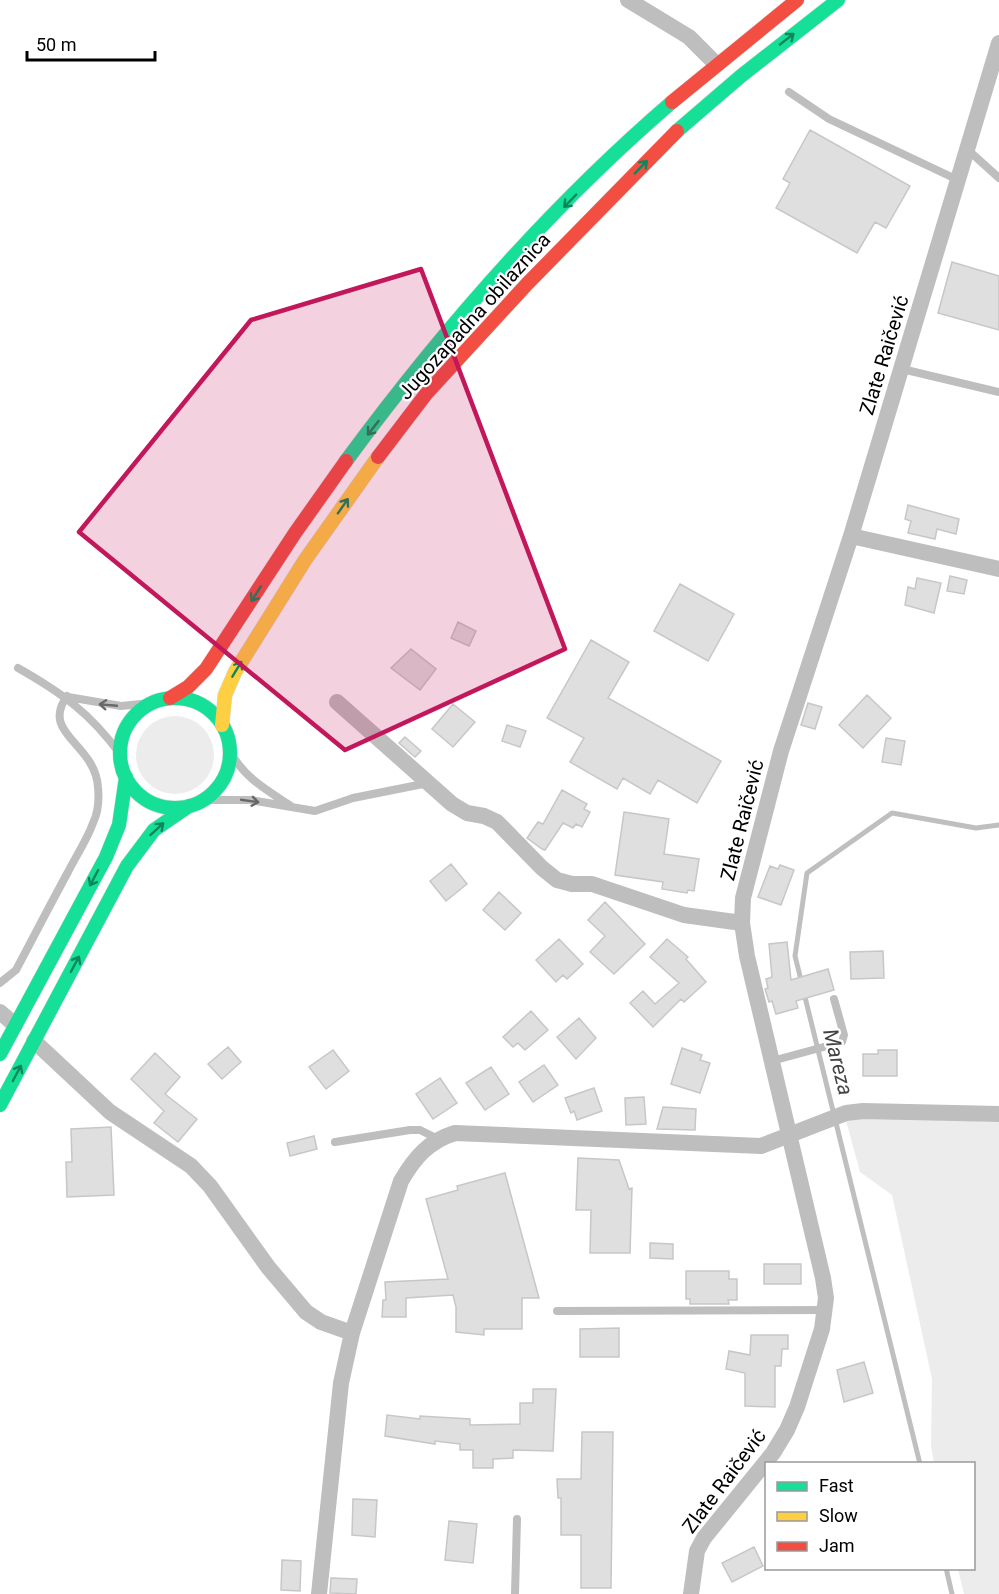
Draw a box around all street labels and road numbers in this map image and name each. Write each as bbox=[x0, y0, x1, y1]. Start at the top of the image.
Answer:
street label: Jugozapadna obilaznica bbox=[393, 228, 555, 404]
street label: Zlate Raičević bbox=[854, 292, 914, 418]
street label: Zlate Raičević bbox=[715, 757, 769, 883]
street label: Zlate Raičević bbox=[677, 1424, 771, 1538]

